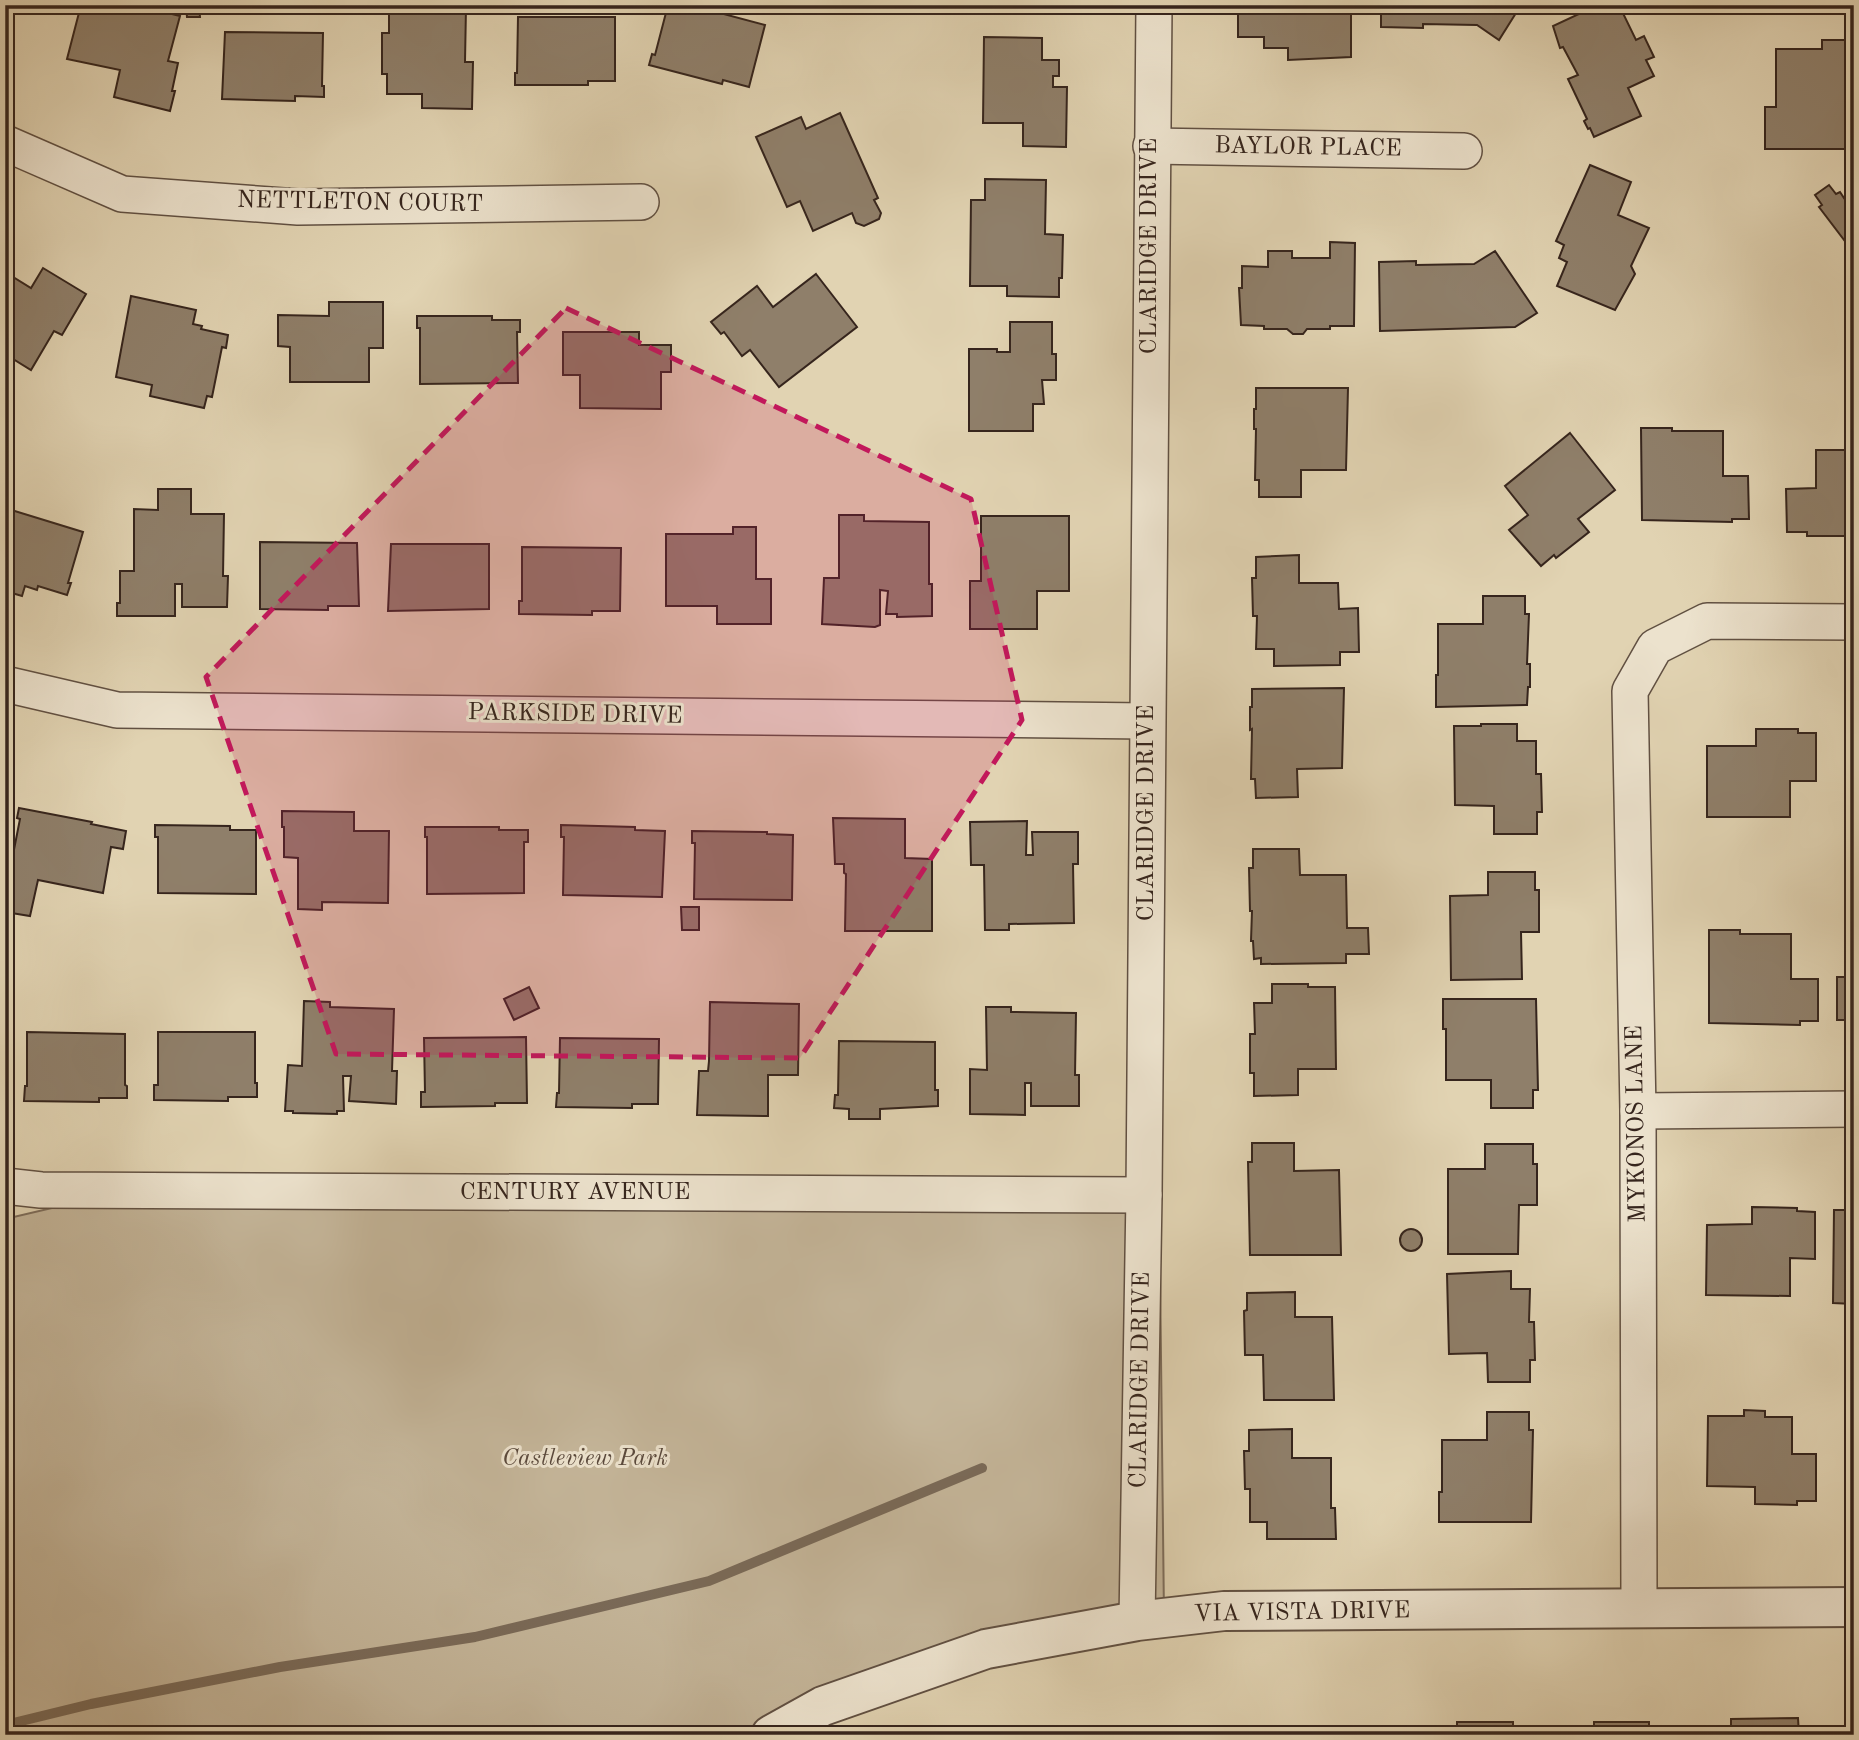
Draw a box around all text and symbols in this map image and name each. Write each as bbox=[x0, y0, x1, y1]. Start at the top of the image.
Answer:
street label: BAYLOR PLACE bbox=[1214, 134, 1402, 162]
street label: CLARIDGE DRIVE bbox=[1138, 138, 1162, 354]
street label: NETTLETON COURT bbox=[237, 189, 483, 217]
street label: PARKSIDE DRIVE bbox=[467, 701, 683, 729]
street label: CLARIDGE DRIVE bbox=[1135, 705, 1159, 921]
street label: MYKONOS LANE bbox=[1623, 1025, 1651, 1223]
street label: CENTURY AVENUE bbox=[460, 1181, 690, 1205]
street label: CLARIDGE DRIVE bbox=[1127, 1271, 1155, 1489]
park label: Castleview Park bbox=[502, 1447, 668, 1471]
street label: VIA VISTA DRIVE bbox=[1193, 1599, 1411, 1627]

